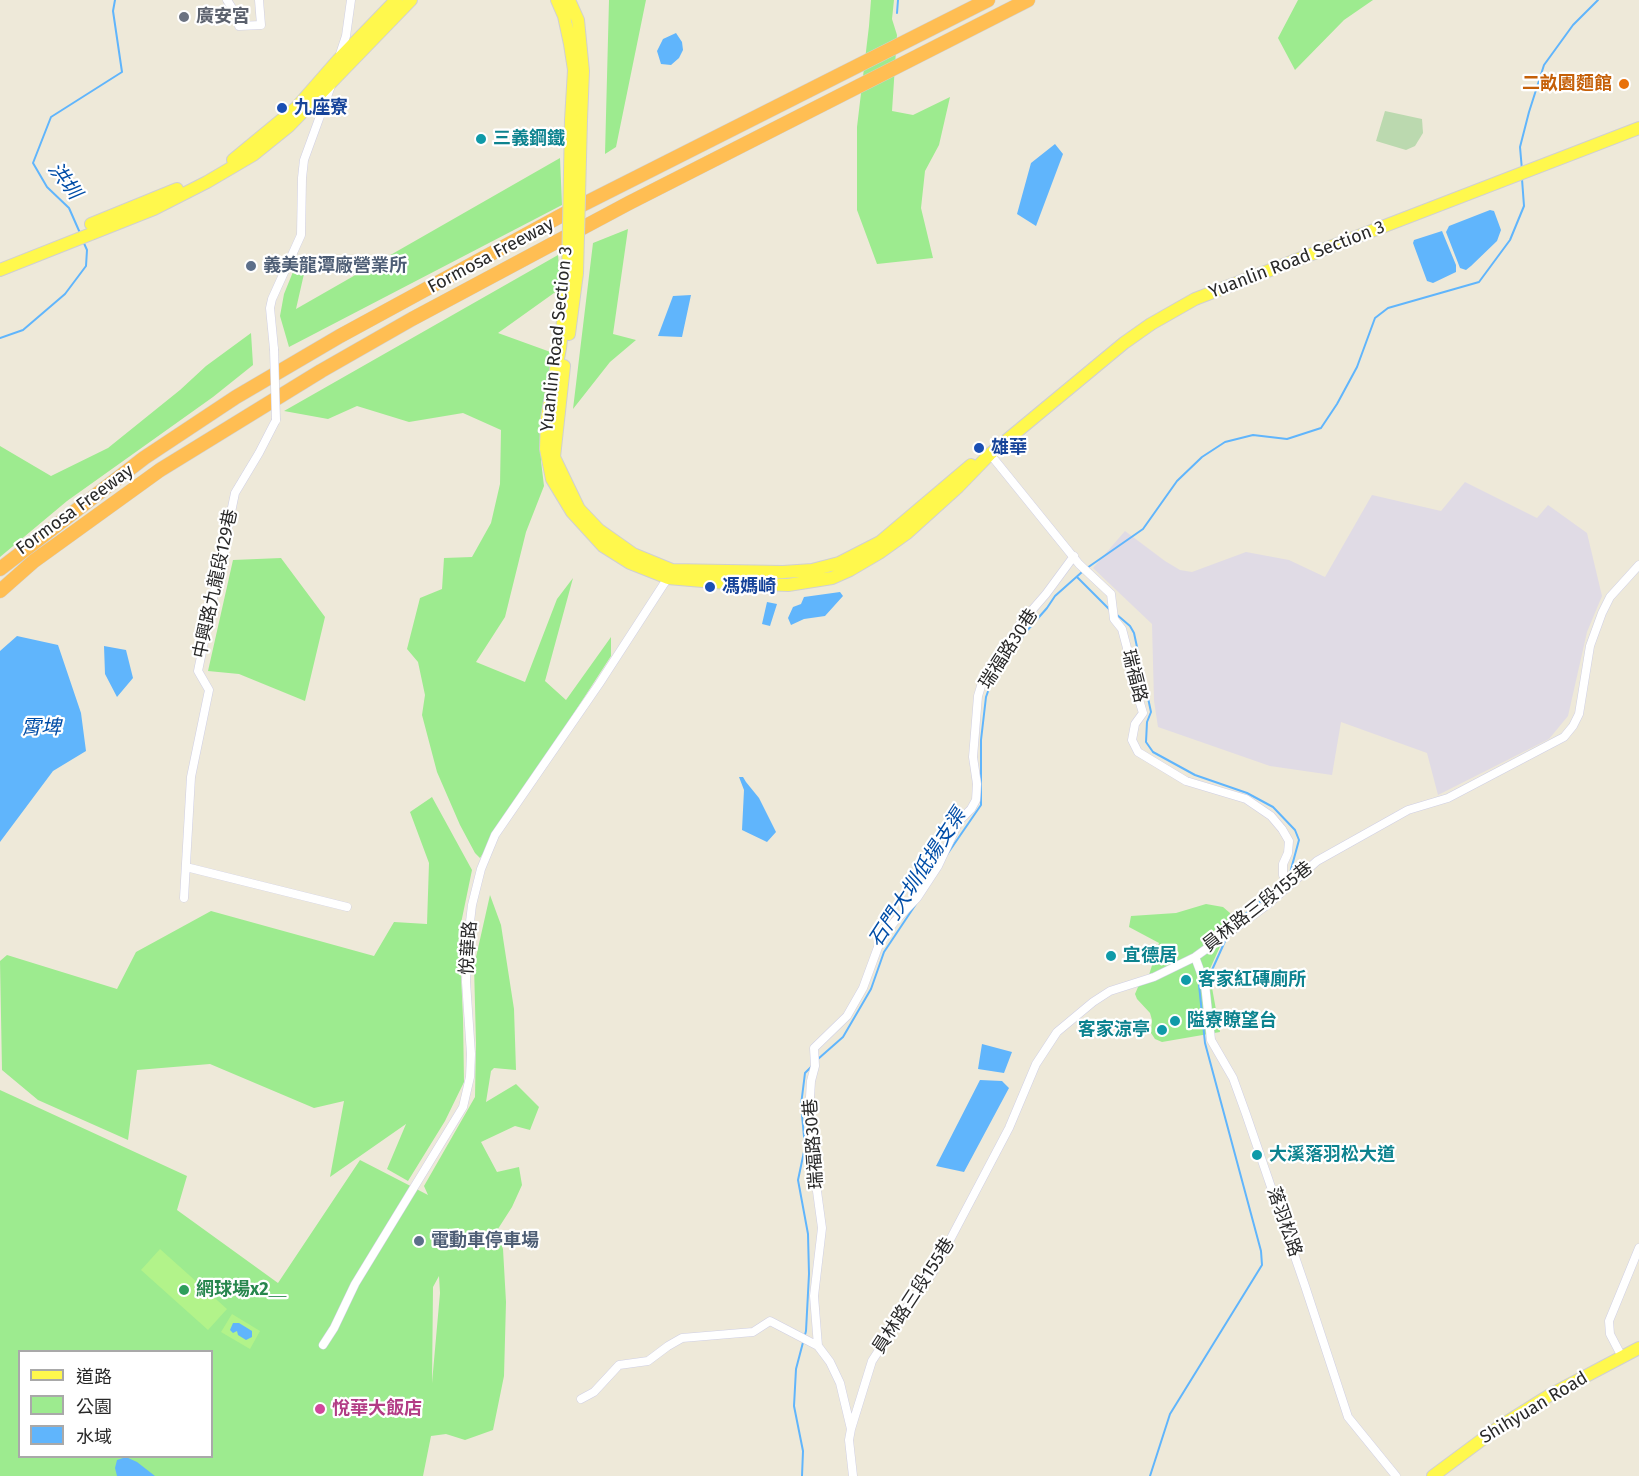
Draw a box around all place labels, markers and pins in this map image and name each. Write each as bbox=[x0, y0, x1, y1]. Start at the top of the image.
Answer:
place label: 廣安宮 bbox=[196, 6, 250, 28]
marker: 廣安宮 bbox=[177, 10, 191, 24]
place label: 二畝園麵館 bbox=[1522, 73, 1612, 95]
marker: 二畝園麵館 bbox=[1617, 77, 1631, 91]
place label: 九座寮 bbox=[294, 97, 348, 119]
marker: 九座寮 bbox=[275, 101, 289, 115]
place label: 三義鋼鐵 bbox=[493, 128, 565, 150]
marker: 三義鋼鐵 bbox=[474, 132, 488, 146]
place label: 義美龍潭廠營業所 bbox=[263, 255, 407, 277]
marker: 義美龍潭廠營業所 bbox=[244, 259, 258, 273]
place label: 雄華 bbox=[991, 437, 1027, 459]
marker: 雄華 bbox=[972, 441, 986, 455]
place label: 馮媽崎 bbox=[722, 576, 776, 598]
marker: 馮媽崎 bbox=[703, 580, 717, 594]
place label: 宜德居 bbox=[1123, 945, 1177, 967]
marker: 宜德居 bbox=[1104, 949, 1118, 963]
place label: 客家紅磚廁所 bbox=[1198, 969, 1306, 991]
marker: 客家紅磚廁所 bbox=[1179, 973, 1193, 987]
place label: 隘寮瞭望台 bbox=[1187, 1010, 1277, 1032]
marker: 隘寮瞭望台 bbox=[1168, 1014, 1182, 1028]
place label: 客家涼亭 bbox=[1078, 1019, 1150, 1041]
marker: 客家涼亭 bbox=[1155, 1023, 1169, 1037]
place label: 大溪落羽松大道 bbox=[1269, 1144, 1395, 1166]
marker: 大溪落羽松大道 bbox=[1250, 1148, 1264, 1162]
place label: 電動車停車場 bbox=[431, 1230, 539, 1252]
marker: 電動車停車場 bbox=[412, 1234, 426, 1248]
place label: 網球場x2＿ bbox=[196, 1279, 287, 1301]
marker: 網球場x2＿ bbox=[177, 1283, 191, 1297]
place label: 悅華大飯店 bbox=[332, 1398, 422, 1420]
marker: 悅華大飯店 bbox=[313, 1402, 327, 1416]

